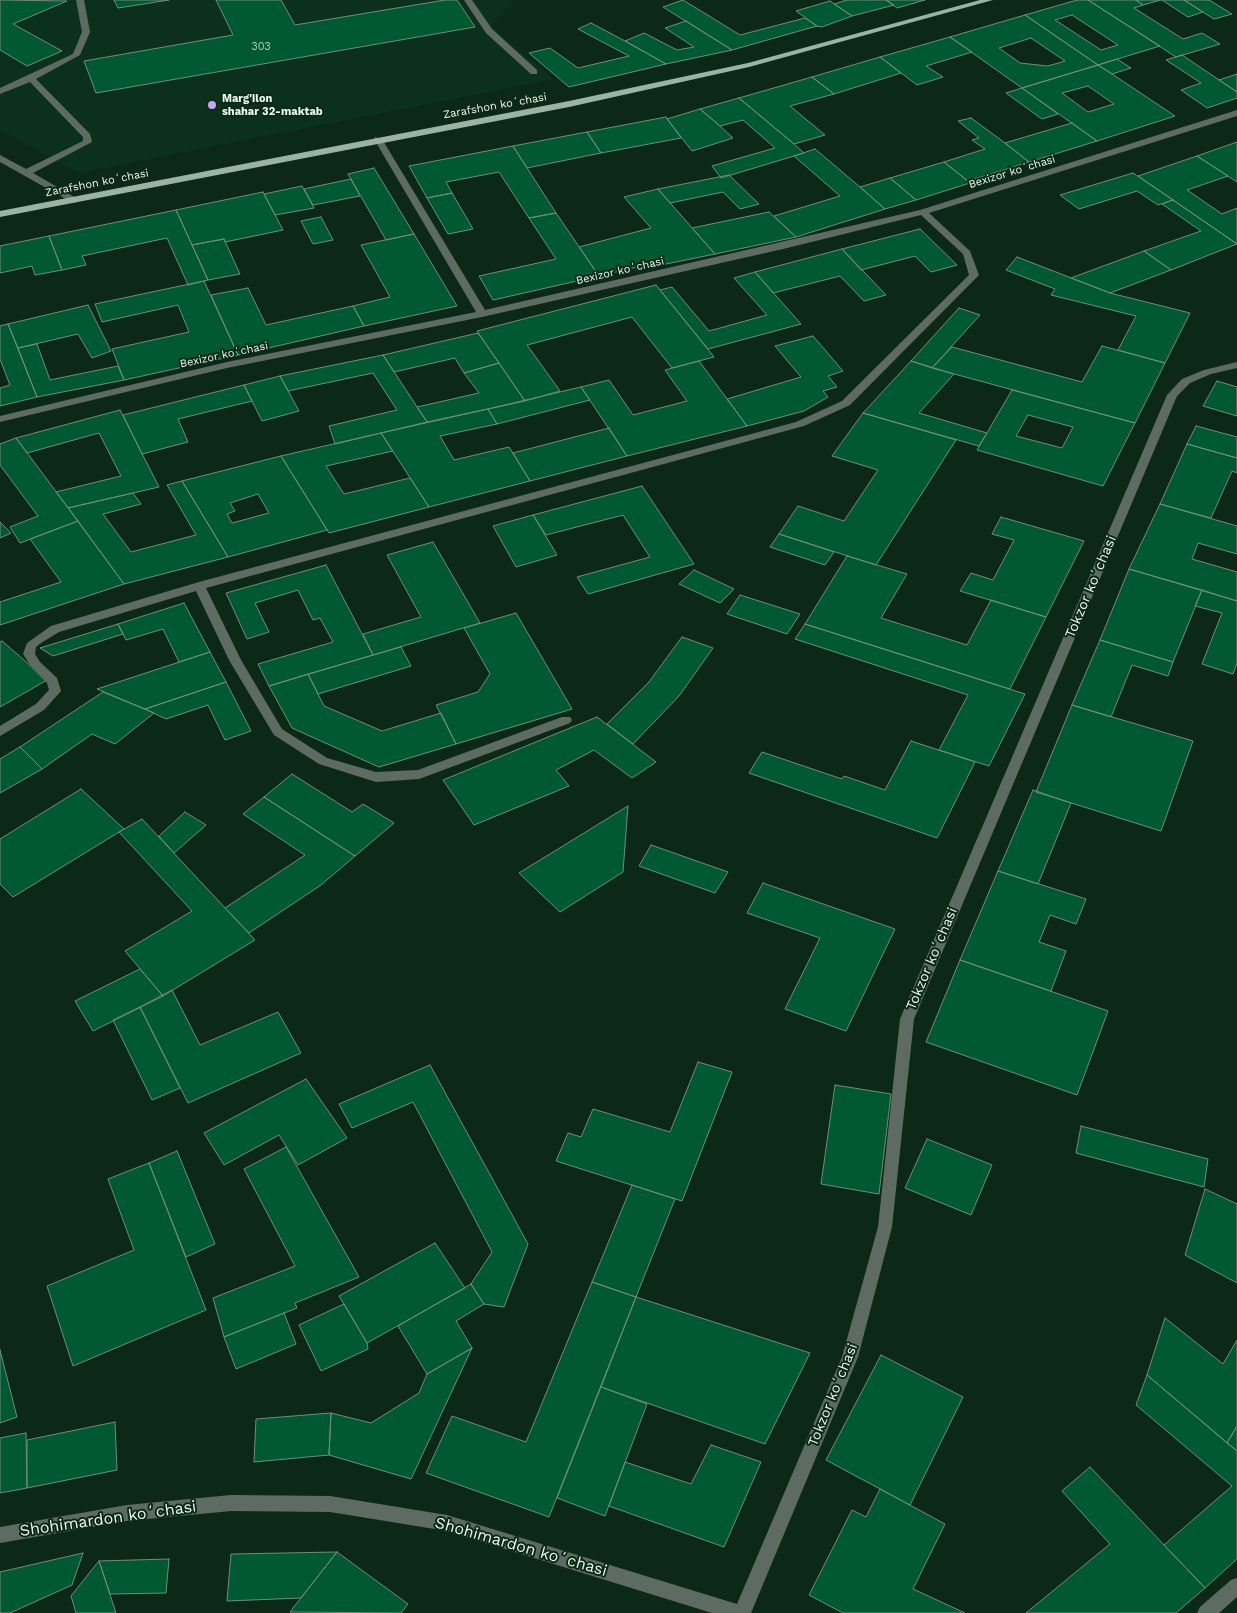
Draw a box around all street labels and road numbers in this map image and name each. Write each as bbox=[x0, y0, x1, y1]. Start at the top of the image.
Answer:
street label: Zarafshon koʻchasi bbox=[442, 90, 548, 122]
street label: Bexizor koʻchasi bbox=[967, 153, 1057, 191]
street label: Zarafshon koʻchasi bbox=[44, 167, 150, 199]
street label: Bexizor koʻchasi bbox=[575, 254, 665, 288]
street label: Bexizor koʻchasi bbox=[179, 339, 269, 371]
street label: Tokzor koʻchasi bbox=[1062, 533, 1120, 641]
street label: Tokzor koʻchasi bbox=[903, 905, 961, 1013]
street label: Tokzor koʻchasi bbox=[805, 1341, 861, 1449]
street label: Shohimardon koʻchasi bbox=[18, 1497, 198, 1541]
street label: Shohimardon koʻchasi bbox=[433, 1513, 609, 1581]

